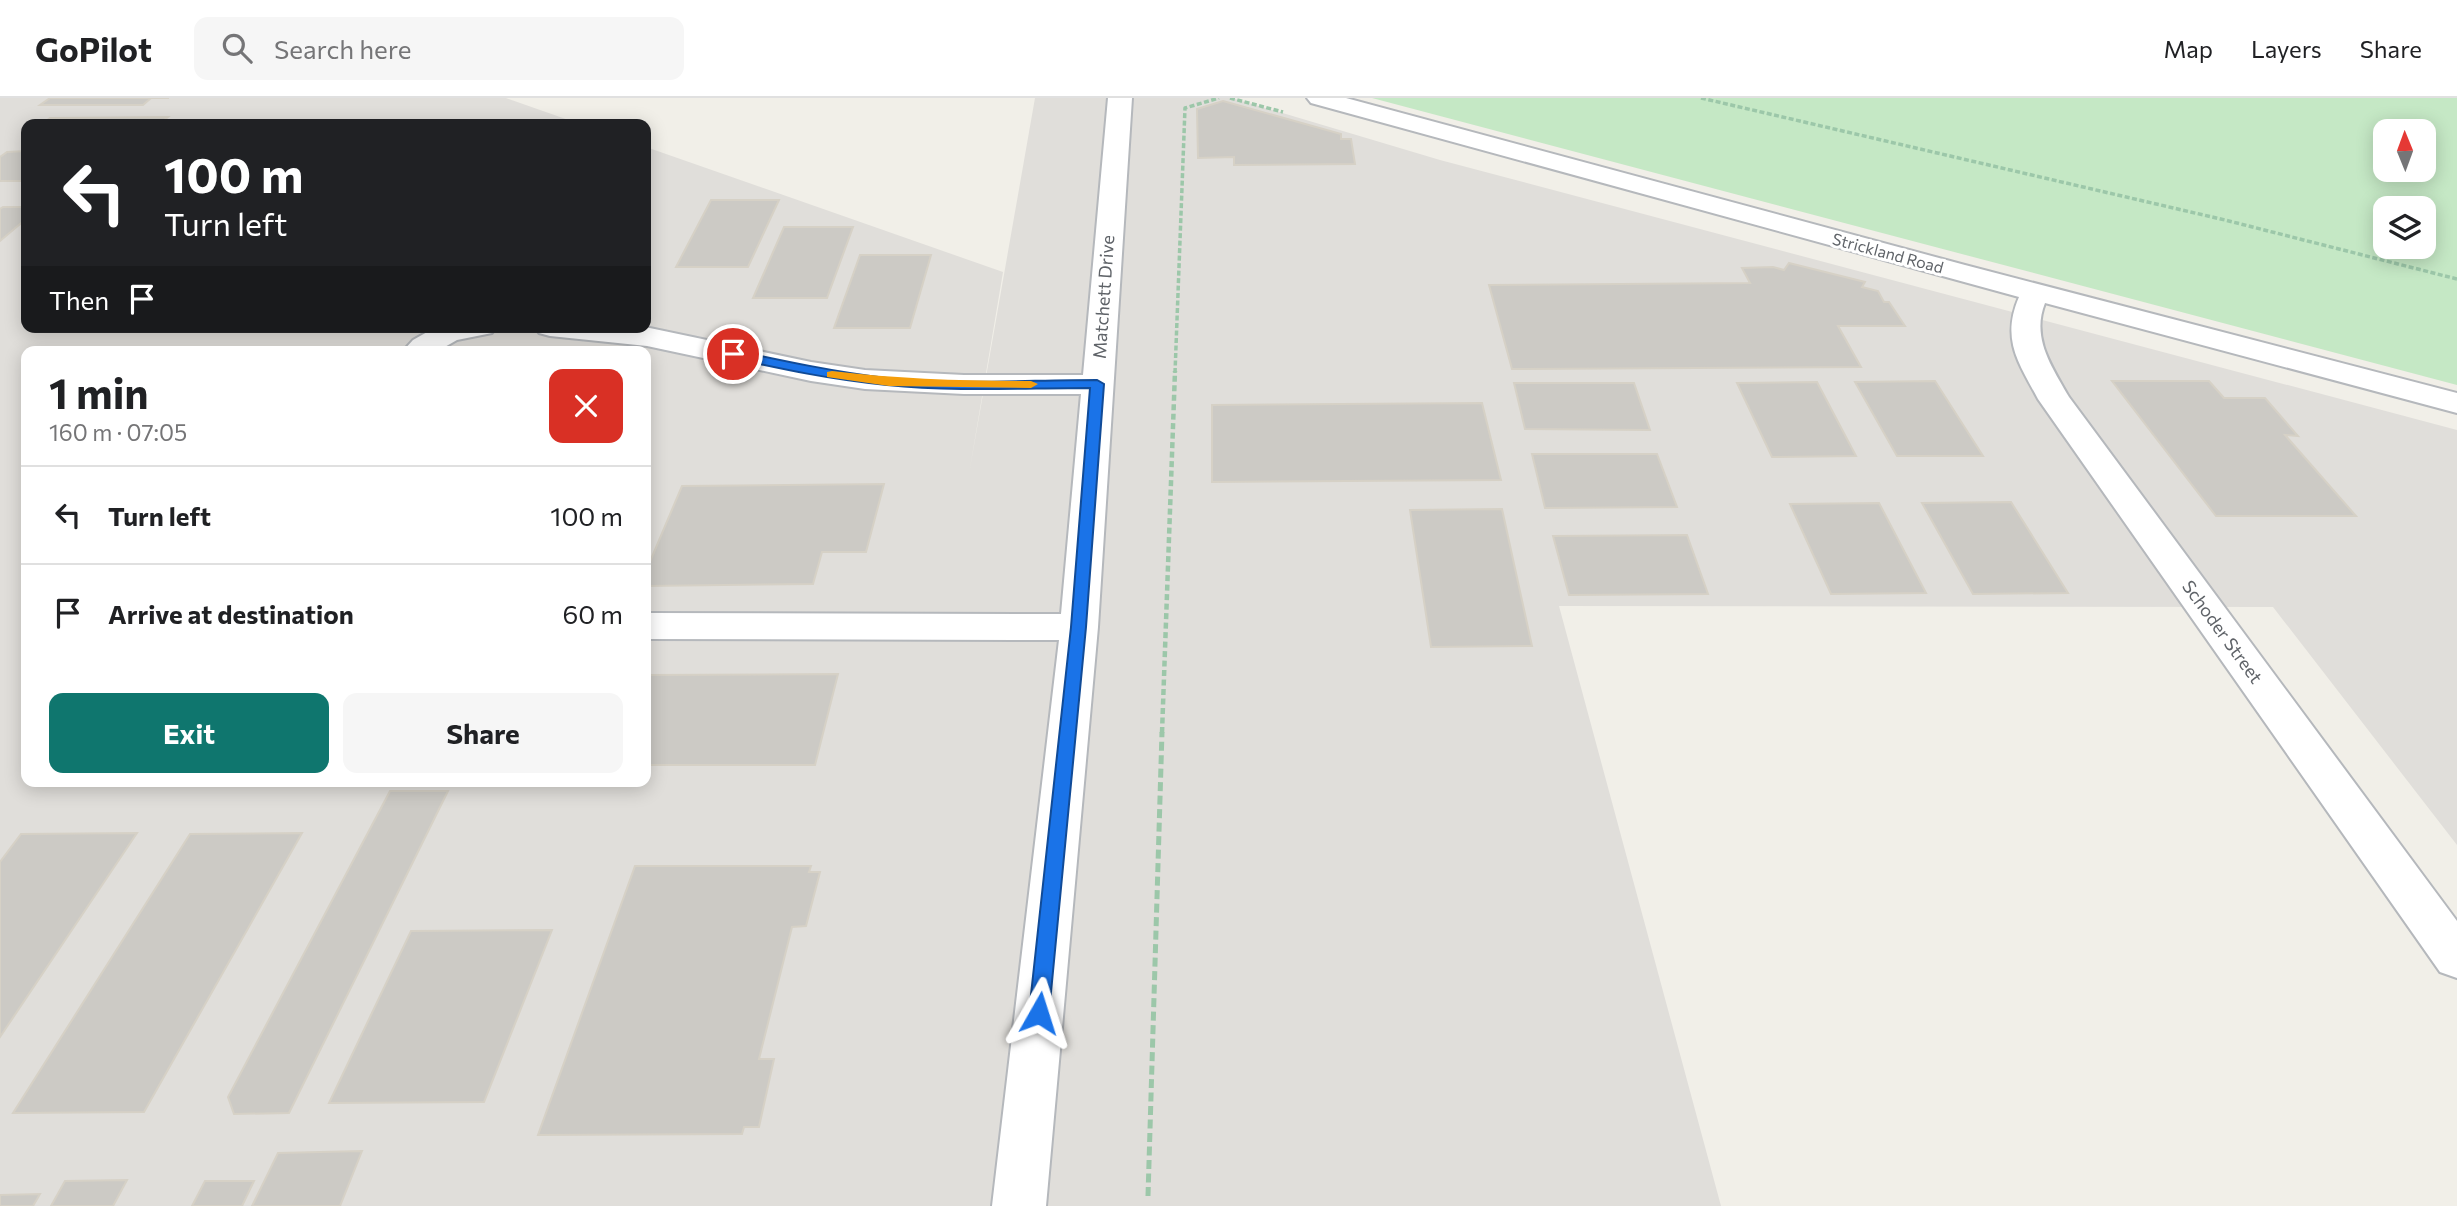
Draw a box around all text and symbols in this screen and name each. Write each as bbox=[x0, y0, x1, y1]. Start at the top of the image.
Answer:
search box bbox=[194, 17, 684, 80]
text: GoPilot bbox=[35, 28, 152, 69]
icon: search bbox=[218, 29, 256, 67]
text: Search here bbox=[274, 33, 411, 64]
text: Map bbox=[2164, 34, 2213, 63]
text: Layers bbox=[2251, 34, 2322, 63]
text: Share bbox=[2360, 34, 2422, 63]
north arrow bbox=[2373, 119, 2436, 182]
map controls bbox=[2373, 119, 2436, 259]
text: 100 m bbox=[164, 143, 303, 203]
icon: left bbox=[49, 147, 140, 238]
button: layers bbox=[2373, 196, 2436, 259]
text: Turn left bbox=[164, 203, 288, 243]
street label: Strickland Road bbox=[1831, 229, 1946, 276]
street label: Matchett Drive bbox=[1088, 234, 1118, 360]
icon: arrive bbox=[123, 280, 161, 318]
text: Then bbox=[49, 284, 109, 315]
pin bbox=[703, 324, 763, 384]
icon: arrive bbox=[714, 335, 752, 373]
text: 1 min bbox=[49, 366, 149, 418]
button: close bbox=[549, 369, 623, 443]
text: 160 m · 07:05 bbox=[49, 418, 187, 446]
icon: left bbox=[49, 496, 87, 534]
text: Turn left bbox=[108, 500, 211, 531]
text: 100 m bbox=[550, 500, 623, 531]
street label: Schoder Street bbox=[2178, 576, 2268, 687]
icon: arrive bbox=[49, 594, 87, 632]
text: Arrive at destination bbox=[108, 598, 354, 629]
text: 60 m bbox=[563, 598, 623, 629]
button: Exit bbox=[49, 693, 329, 773]
button: Share bbox=[343, 693, 623, 773]
position arrow bbox=[1002, 976, 1076, 1050]

